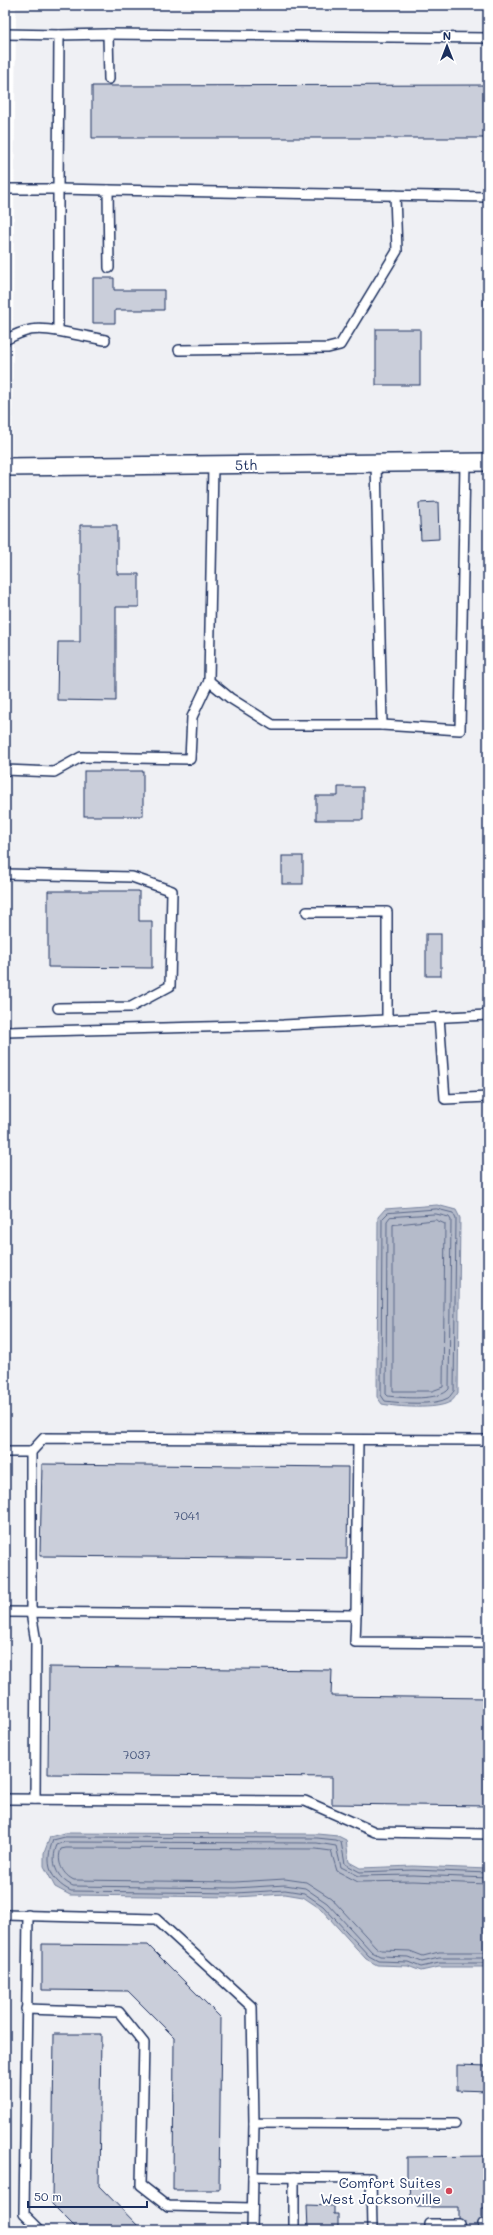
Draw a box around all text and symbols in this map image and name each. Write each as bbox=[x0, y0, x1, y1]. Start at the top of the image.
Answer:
north arrow bbox=[427, 26, 467, 66]
text: N bbox=[443, 28, 451, 43]
street label: 5th bbox=[235, 455, 257, 474]
house number: 7041 bbox=[174, 1507, 200, 1523]
house number: 7037 bbox=[123, 1746, 151, 1762]
place label: Comfort Suites West Jacksonville bbox=[320, 2173, 441, 2208]
scale bar bbox=[28, 2183, 147, 2209]
marker: Comfort Suites West Jacksonville bbox=[444, 2186, 454, 2196]
text: 50 m bbox=[34, 2188, 62, 2204]

